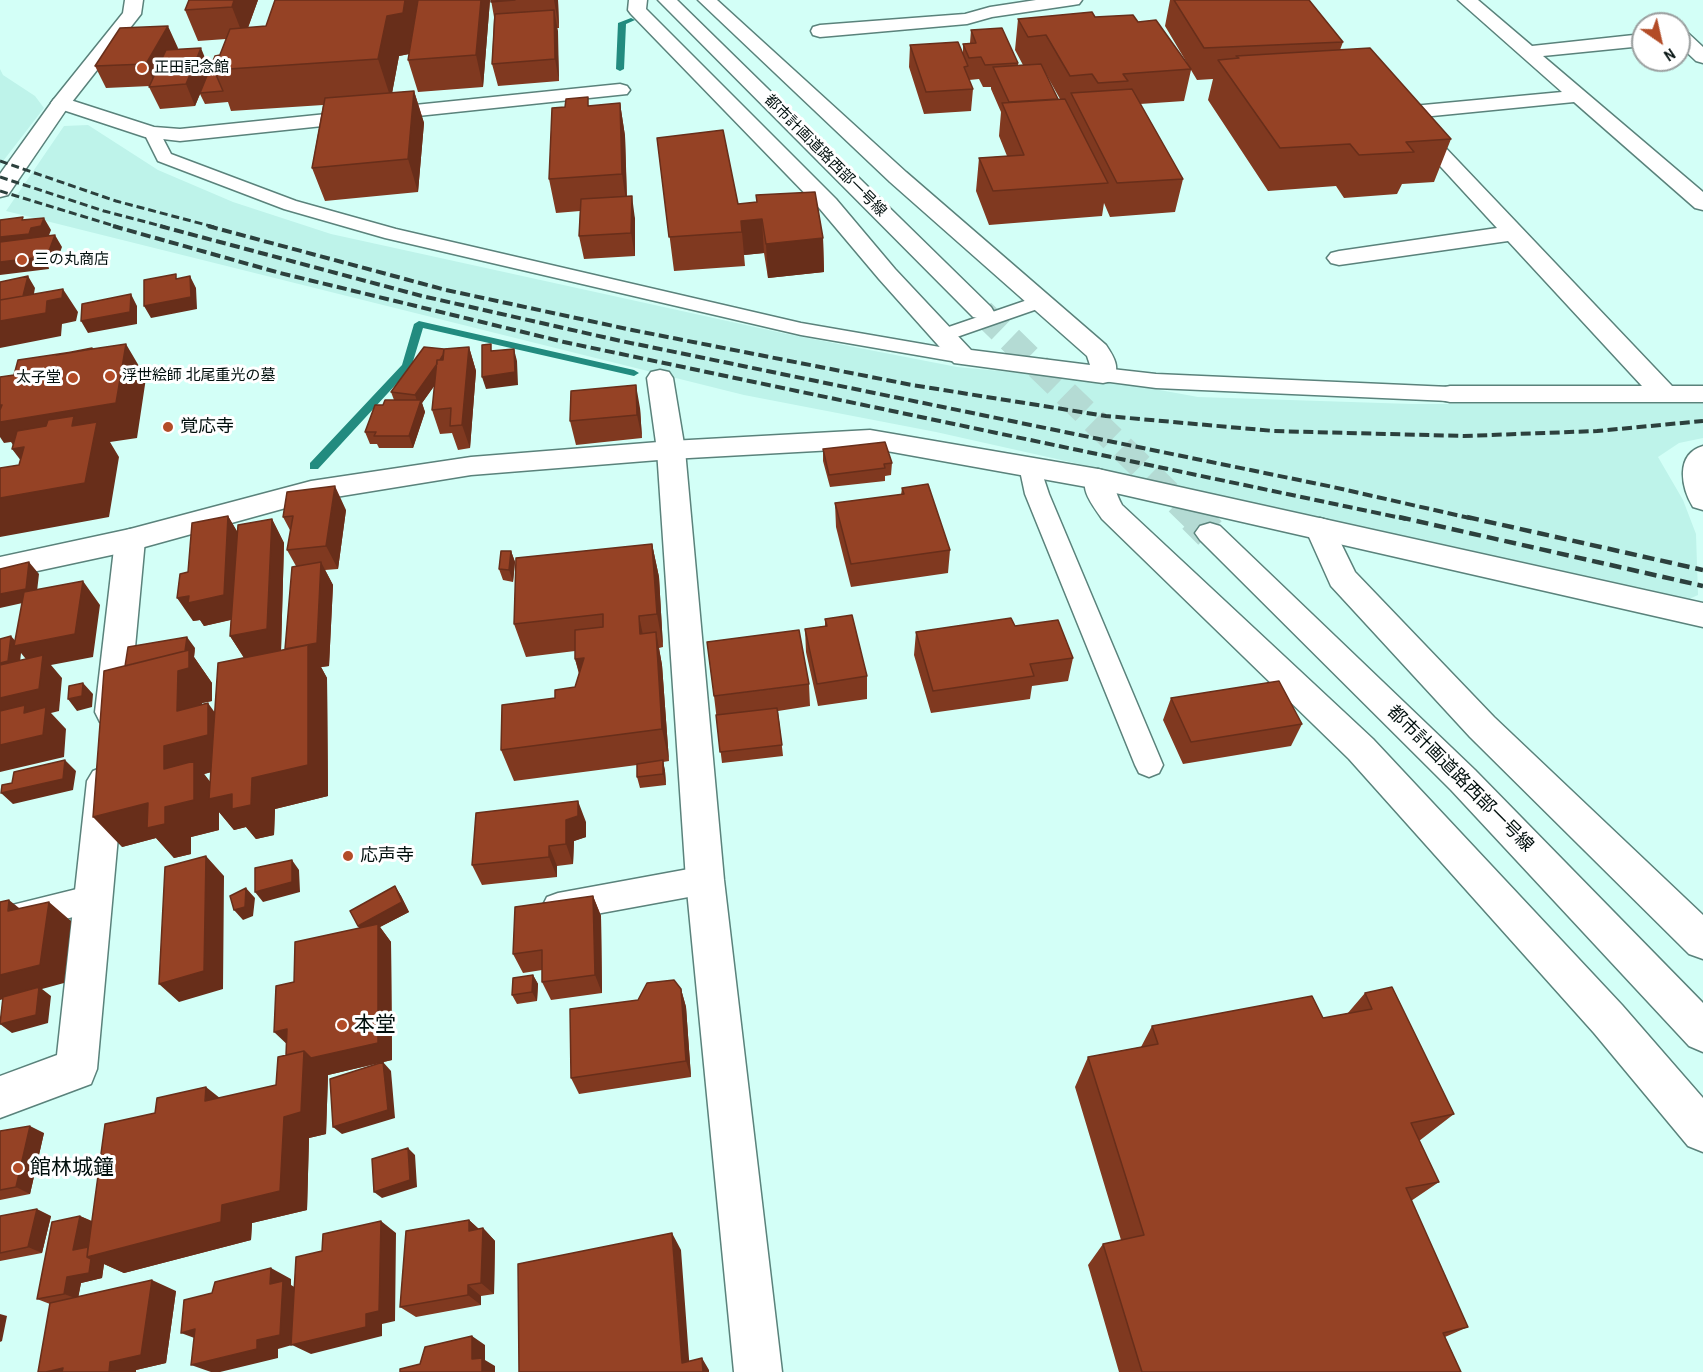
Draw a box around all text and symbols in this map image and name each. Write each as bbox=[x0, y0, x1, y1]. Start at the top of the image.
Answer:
north arrow bbox=[1631, 12, 1691, 72]
text: N bbox=[1660, 43, 1680, 67]
place label: 正田記念館 bbox=[154, 59, 229, 77]
marker: 正田記念館 bbox=[135, 61, 149, 75]
street label: 都市計画道路西部一号線 bbox=[760, 91, 890, 221]
place label: 三の丸商店 bbox=[34, 251, 109, 269]
marker: 三の丸商店 bbox=[15, 253, 29, 267]
place label: 浮世絵師 北尾重光の墓 bbox=[122, 367, 275, 385]
place label: 太子堂 bbox=[16, 369, 61, 387]
marker: 浮世絵師 北尾重光の墓 bbox=[103, 369, 117, 383]
marker: 太子堂 bbox=[66, 371, 80, 385]
place label: 覚応寺 bbox=[180, 416, 234, 438]
marker: 覚応寺 bbox=[161, 420, 175, 434]
street label: 都市計画道路西部一号線 bbox=[1382, 701, 1538, 857]
place label: 応声寺 bbox=[360, 845, 414, 867]
marker: 応声寺 bbox=[341, 849, 355, 863]
place label: 本堂 bbox=[354, 1012, 396, 1038]
marker: 本堂 bbox=[335, 1018, 349, 1032]
place label: 館林城鐘 bbox=[30, 1155, 114, 1181]
marker: 館林城鐘 bbox=[11, 1161, 25, 1175]

